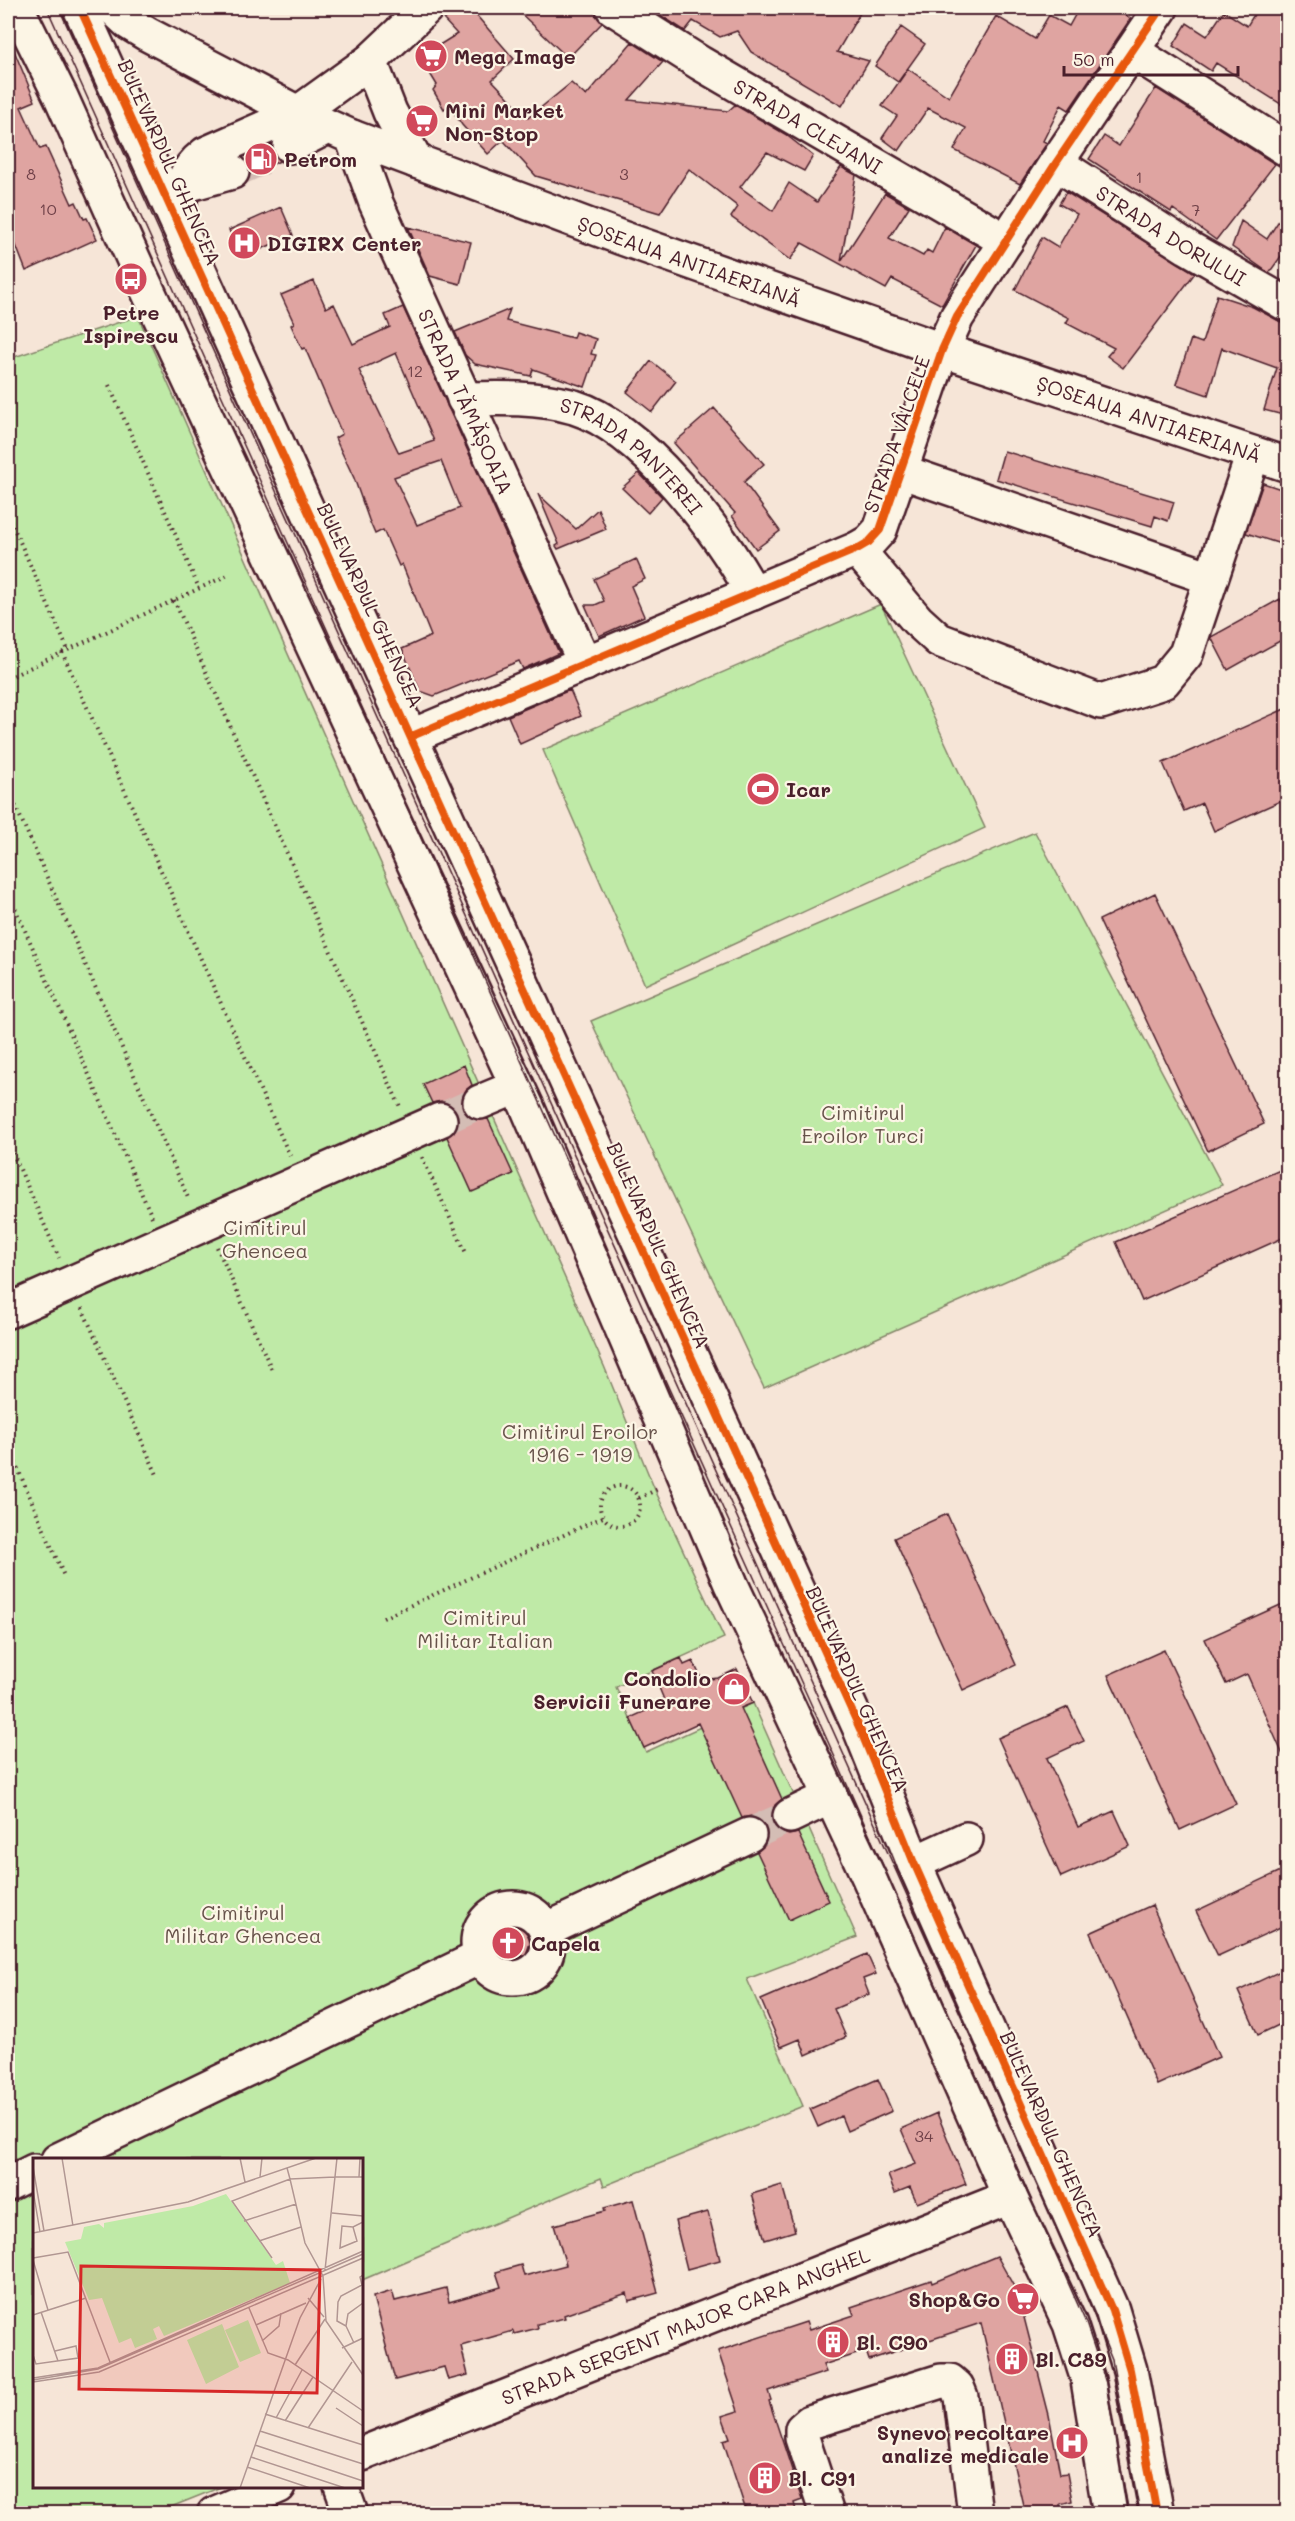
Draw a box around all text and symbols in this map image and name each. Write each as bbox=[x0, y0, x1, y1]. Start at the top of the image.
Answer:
supermarket icon: Mega Image bbox=[413, 38, 449, 74]
scale bar bbox=[1064, 39, 1238, 77]
place label: Mega Image bbox=[454, 43, 576, 69]
text: 50 m bbox=[1073, 47, 1115, 71]
street label: BULEVARDUL GHENCEA bbox=[113, 55, 227, 269]
street label: STRADA CLEJANI bbox=[729, 72, 887, 179]
place label: Mini Market Non-Stop bbox=[445, 97, 564, 146]
supermarket icon: Mini Market Non-Stop bbox=[404, 103, 440, 139]
fuel station icon: Petrom bbox=[243, 141, 279, 177]
place label: Petrom bbox=[284, 146, 357, 172]
house number: 8 bbox=[26, 163, 36, 184]
house number: 3 bbox=[619, 163, 629, 184]
house number: 1 bbox=[1135, 166, 1143, 187]
street label: STRADA DORULUI bbox=[1091, 179, 1251, 291]
house number: 10 bbox=[39, 198, 57, 219]
house number: 7 bbox=[1192, 199, 1201, 220]
street label: ȘOSEAUA ANTIAERIANĂ bbox=[574, 210, 804, 313]
hospital icon: DIGIRX Center bbox=[226, 225, 262, 261]
place label: DIGIRX Center bbox=[267, 230, 421, 256]
bus stop icon: Petre Ispirescu bbox=[113, 261, 149, 297]
place label: Petre Ispirescu bbox=[83, 299, 179, 348]
street label: STRADA TĂMĂȘOAIA bbox=[413, 305, 519, 498]
street label: STRADA VÂLCELE bbox=[857, 352, 935, 516]
house number: 12 bbox=[407, 360, 423, 381]
street label: ȘOSEAUA ANTIAERIANĂ bbox=[1033, 369, 1265, 468]
street label: STRADA PANTEREI bbox=[558, 391, 709, 519]
street label: BULEVARDUL GHENCEA bbox=[312, 498, 430, 712]
sports icon: Icar bbox=[745, 771, 781, 807]
place label: Icar bbox=[786, 776, 831, 802]
park label: Cimitirul Eroilor Turci bbox=[802, 1099, 924, 1148]
street label: BULEVARDUL GHENCEA bbox=[602, 1138, 716, 1352]
park label: Cimitirul Ghencea bbox=[222, 1214, 308, 1263]
park label: Cimitirul Eroilor 1916 - 1919 bbox=[502, 1418, 658, 1467]
street label: BULEVARDUL GHENCEA bbox=[801, 1582, 915, 1796]
park label: Cimitirul Militar Italian bbox=[417, 1604, 553, 1653]
place label: Condolio Servicii Funerare bbox=[533, 1665, 711, 1714]
shop icon: Condolio Servicii Funerare bbox=[716, 1671, 752, 1707]
park label: Cimitirul Militar Ghencea bbox=[164, 1899, 322, 1948]
church icon: Capela bbox=[490, 1925, 526, 1961]
place label: Capela bbox=[531, 1930, 600, 1956]
street label: BULEVARDUL GHENCEA bbox=[995, 2027, 1109, 2241]
house number: 34 bbox=[915, 2125, 934, 2146]
inset map bbox=[33, 2158, 363, 2488]
street label: STRADA SERGENT MAJOR CARA ANGHEL bbox=[498, 2241, 874, 2410]
supermarket icon: Shop&Go bbox=[1005, 2281, 1041, 2317]
place label: Shop&Go bbox=[909, 2286, 1000, 2312]
building icon: Bl. C90 bbox=[815, 2324, 851, 2360]
place label: Bl. C90 bbox=[856, 2329, 928, 2355]
building icon: Bl. C89 bbox=[994, 2341, 1030, 2377]
place label: Bl. C89 bbox=[1035, 2346, 1107, 2372]
place label: Synevo recoltare analize medicale bbox=[877, 2419, 1049, 2468]
hospital icon: Synevo recoltare analize medicale bbox=[1054, 2425, 1090, 2461]
building icon: Bl. C91 bbox=[747, 2460, 783, 2496]
place label: Bl. C91 bbox=[788, 2465, 856, 2491]

